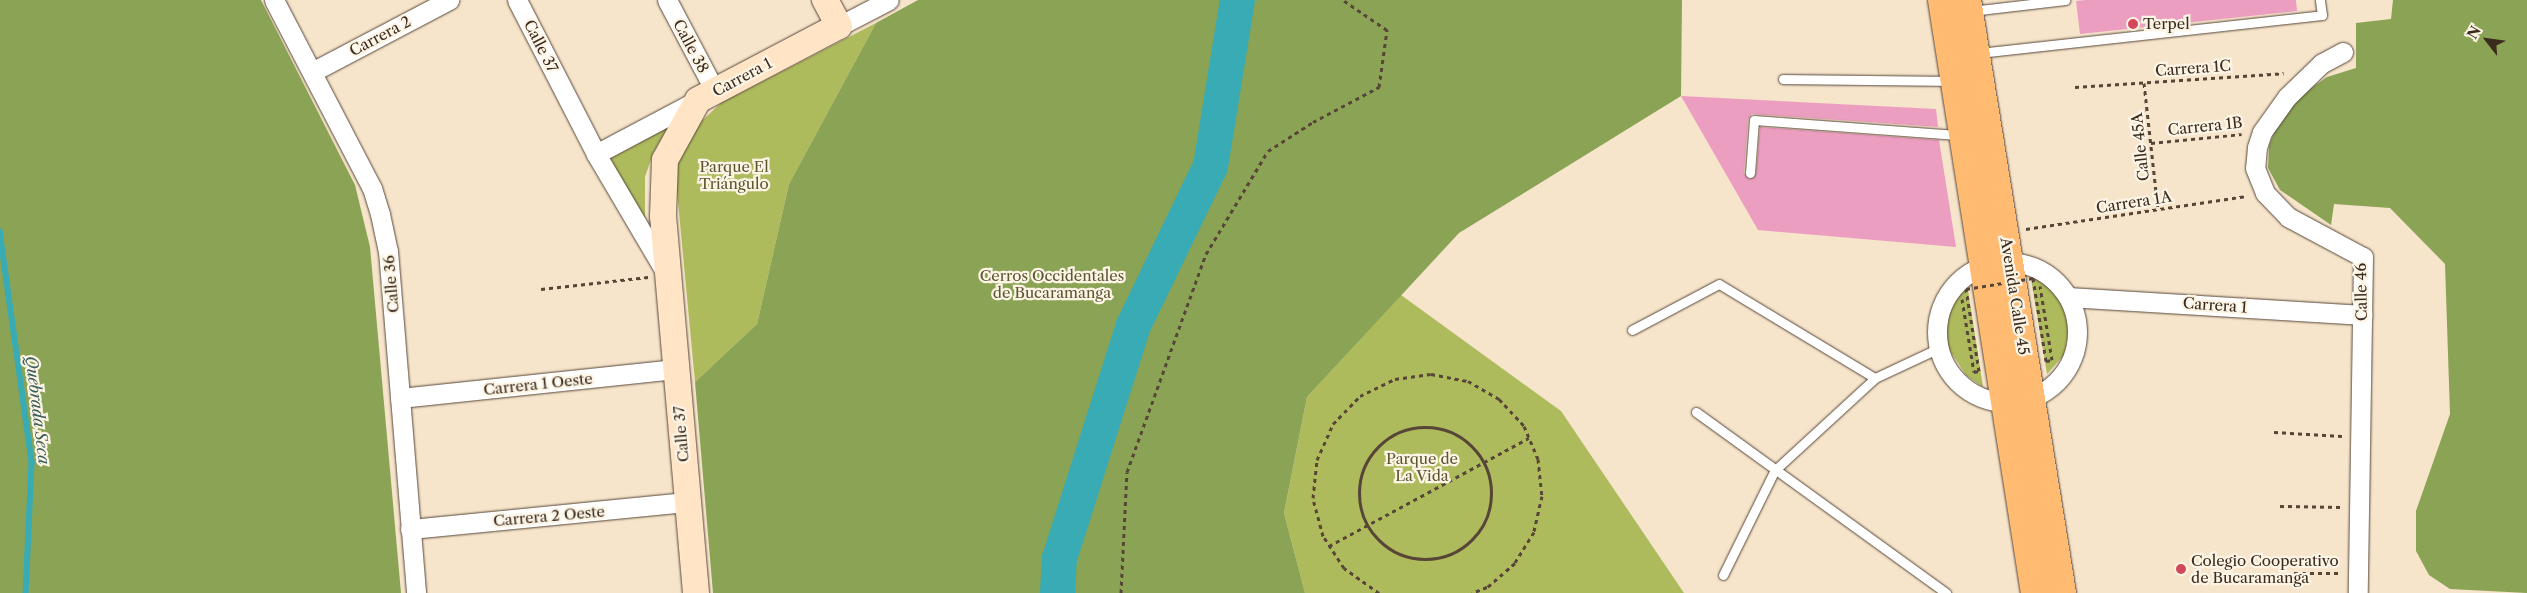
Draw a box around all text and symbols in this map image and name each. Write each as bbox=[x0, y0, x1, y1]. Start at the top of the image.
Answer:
street label: Carrera 2 bbox=[346, 12, 414, 60]
place label: Terpel bbox=[2143, 15, 2190, 33]
north arrow bbox=[2462, 15, 2512, 65]
street label: Calle 38 bbox=[669, 16, 713, 76]
street label: Calle 37 bbox=[520, 17, 562, 75]
marker: Terpel bbox=[2127, 18, 2139, 30]
text: N bbox=[2463, 23, 2485, 42]
street label: Carrera 1 bbox=[709, 54, 775, 100]
street label: Carrera 1C bbox=[2154, 56, 2232, 80]
street label: Calle 45A bbox=[2127, 112, 2153, 182]
street label: Carrera 1B bbox=[2167, 113, 2243, 139]
park label: Parque El Triángulo bbox=[699, 157, 769, 192]
street label: Carrera 1A bbox=[2095, 187, 2173, 217]
street label: Avenida Calle 45 bbox=[1997, 236, 2033, 356]
street label: Calle 36 bbox=[380, 254, 402, 314]
street label: Calle 46 bbox=[2351, 263, 2371, 321]
park label: Cerros Occidentales de Bucaramanga bbox=[980, 266, 1124, 301]
street label: Carrera 1 bbox=[2182, 294, 2248, 316]
water label: Quebrada Seca bbox=[22, 355, 54, 465]
street label: Carrera 1 Oeste bbox=[482, 369, 594, 399]
street label: Calle 37 bbox=[670, 405, 692, 463]
park label: Parque de La Vida bbox=[1386, 449, 1458, 484]
street label: Carrera 2 Oeste bbox=[492, 502, 606, 530]
place label: Colegio Cooperativo de Bucaramanga bbox=[2191, 551, 2339, 586]
marker: Colegio Cooperativo de Bucaramanga bbox=[2175, 563, 2187, 575]

